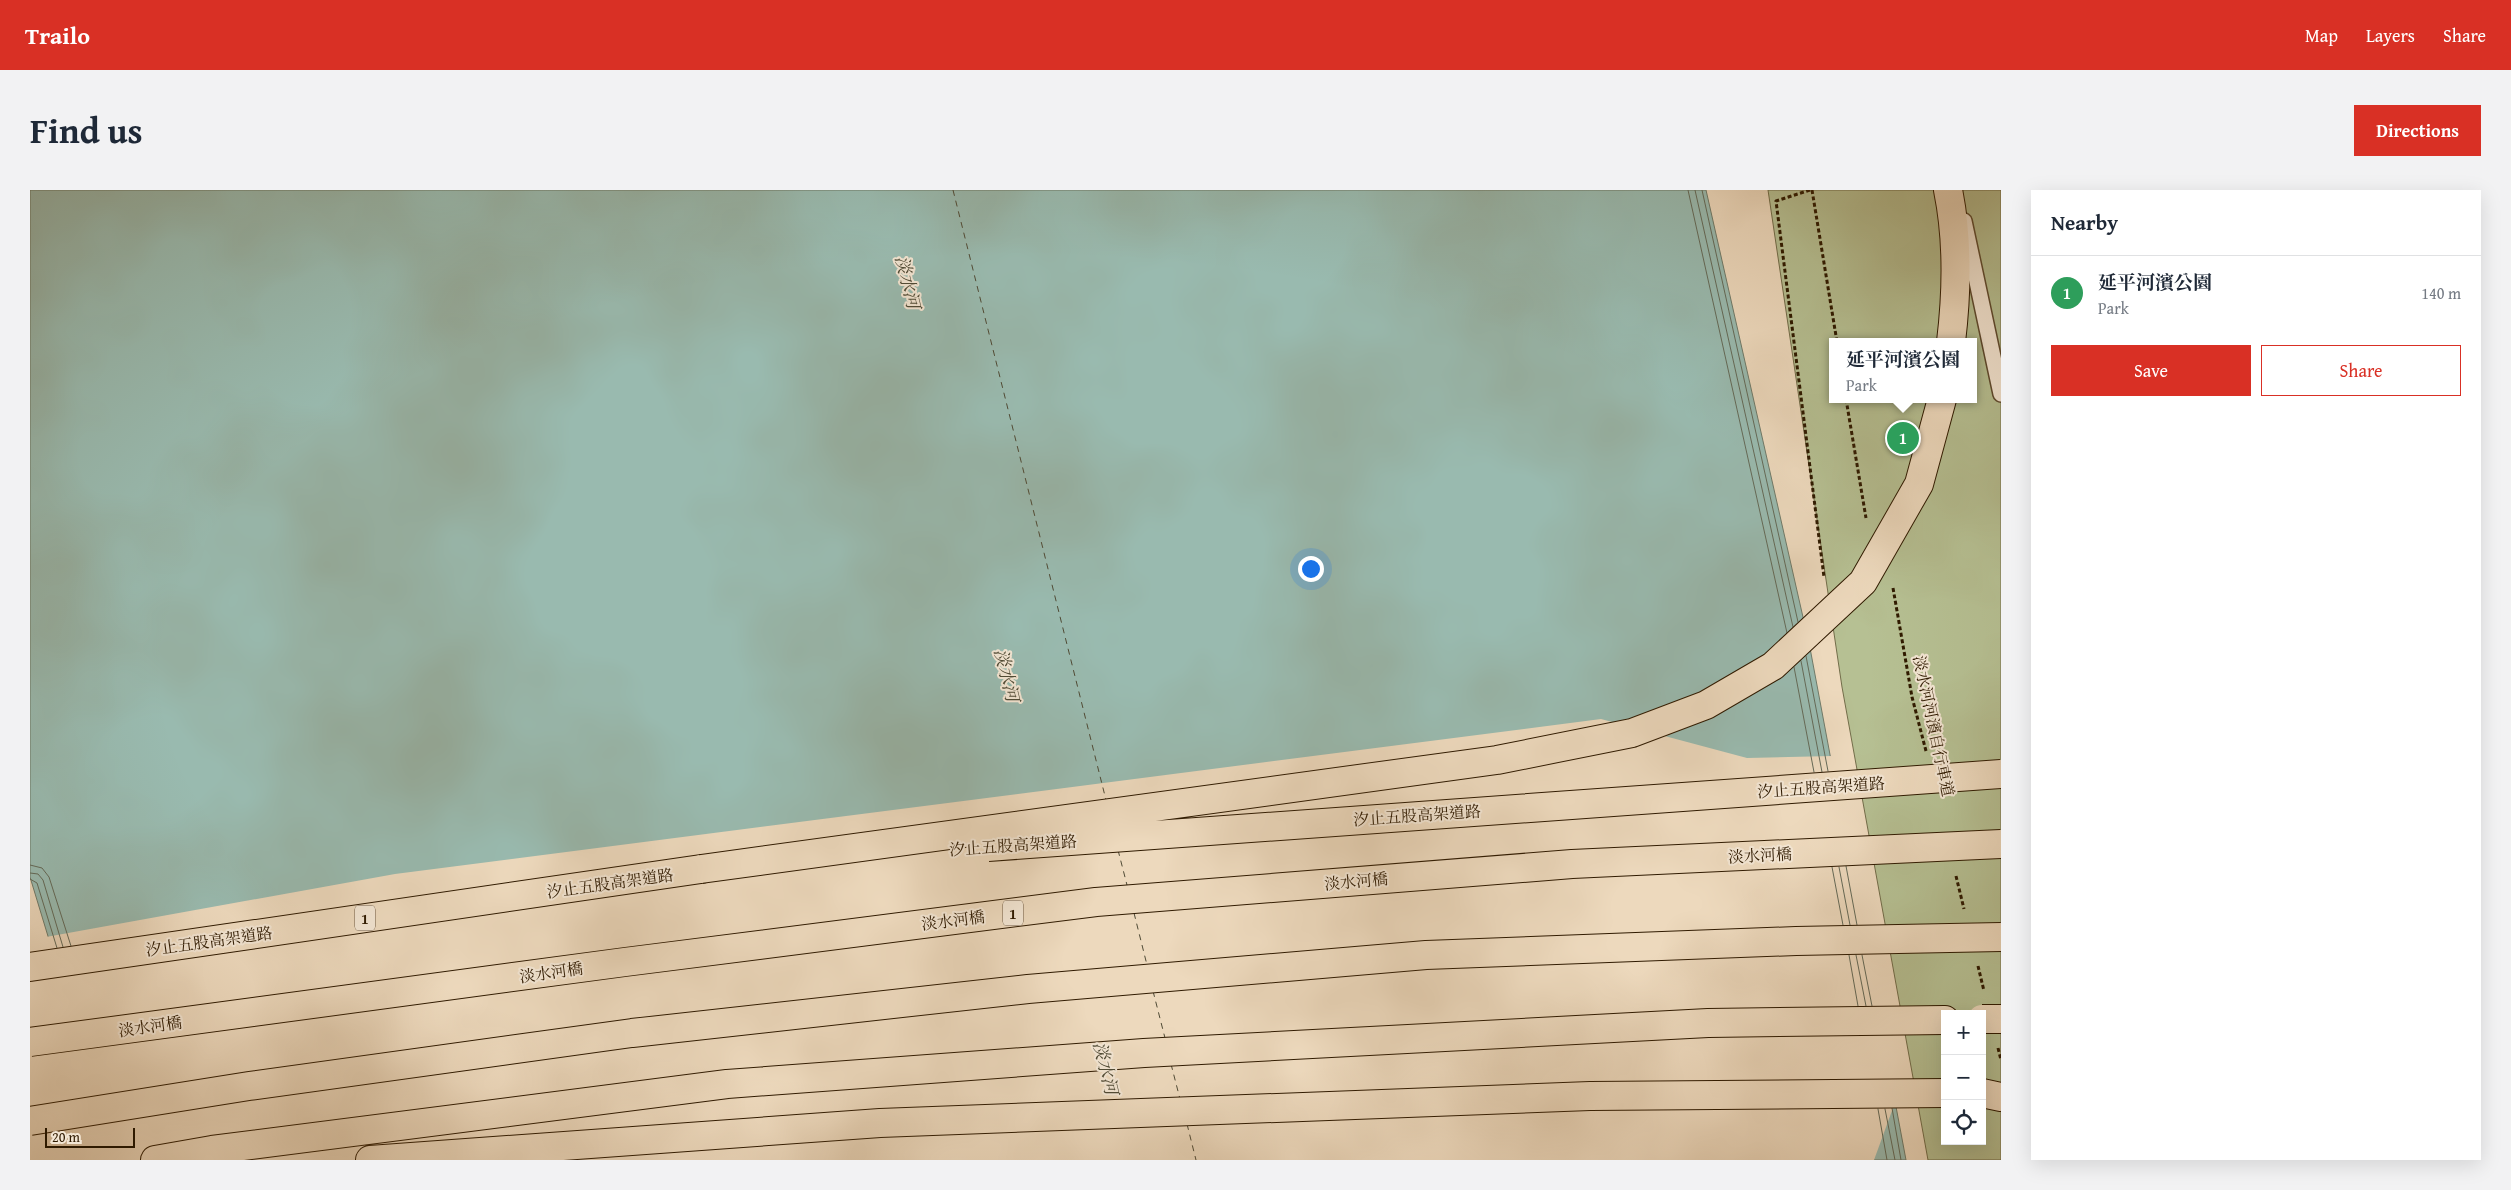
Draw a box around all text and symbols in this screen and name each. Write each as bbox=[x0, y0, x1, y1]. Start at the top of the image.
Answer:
text: Trailo bbox=[25, 18, 90, 53]
text: Map bbox=[2305, 22, 2338, 49]
text: Layers bbox=[2366, 22, 2415, 49]
text: Share bbox=[2443, 22, 2486, 49]
text: Find us bbox=[30, 105, 143, 156]
button: Directions bbox=[2354, 105, 2481, 156]
text: Nearby bbox=[2051, 207, 2118, 238]
water label: 淡水河 bbox=[888, 253, 928, 314]
text: 延平河濱公園 bbox=[2098, 268, 2212, 296]
text: 1 bbox=[2063, 281, 2071, 305]
text: 140 m bbox=[2421, 281, 2461, 305]
text: Park bbox=[2098, 296, 2129, 320]
popup bbox=[1829, 338, 1977, 403]
text: 延平河濱公園 bbox=[1846, 345, 1960, 373]
button: Save bbox=[2051, 345, 2251, 396]
button: Share bbox=[2261, 345, 2461, 396]
text: Park bbox=[1846, 373, 1877, 397]
pin: 1 bbox=[1887, 419, 1919, 457]
your location bbox=[1298, 556, 1324, 582]
water label: 淡水河 bbox=[987, 646, 1027, 707]
street label: 淡水河河濱自行車道 bbox=[1907, 653, 1961, 799]
street label: 汐止五股高架道路 bbox=[1756, 771, 1886, 803]
street label: 汐止五股高架道路 bbox=[1352, 799, 1482, 831]
street label: 汐止五股高架道路 bbox=[948, 829, 1078, 861]
street label: 淡水河橋 bbox=[1727, 841, 1793, 869]
street label: 汐止五股高架道路 bbox=[545, 862, 675, 904]
street label: 淡水河橋 bbox=[1323, 866, 1389, 896]
road number: 1 bbox=[1003, 900, 1023, 926]
street label: 淡水河橋 bbox=[920, 904, 986, 936]
road number: 1 bbox=[355, 906, 375, 930]
street label: 汐止五股高架道路 bbox=[144, 920, 274, 962]
street label: 淡水河橋 bbox=[518, 956, 584, 988]
street label: 淡水河橋 bbox=[117, 1010, 183, 1042]
map controls bbox=[1941, 1010, 1986, 1145]
button: + bbox=[1941, 1010, 1986, 1055]
water label: 淡水河 bbox=[1086, 1039, 1126, 1100]
button: − bbox=[1941, 1055, 1986, 1100]
button: locate bbox=[1941, 1100, 1986, 1145]
scale bar bbox=[45, 1125, 135, 1148]
text: 20 m bbox=[52, 1127, 80, 1147]

